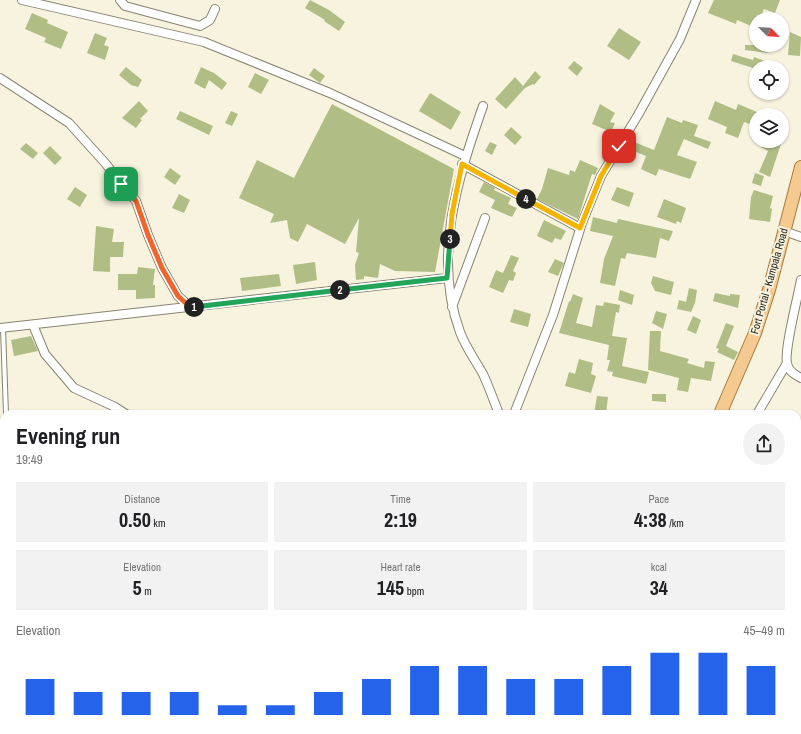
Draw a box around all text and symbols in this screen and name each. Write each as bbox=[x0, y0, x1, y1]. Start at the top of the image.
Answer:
north arrow bbox=[749, 12, 789, 52]
map controls bbox=[749, 12, 789, 148]
button: locate bbox=[749, 60, 789, 100]
button: layers bbox=[749, 108, 789, 148]
pin bbox=[602, 129, 636, 163]
icon: check bbox=[608, 135, 630, 157]
pin bbox=[104, 167, 138, 201]
icon: arrive bbox=[110, 173, 132, 195]
pin: 4 bbox=[516, 189, 536, 209]
text: 4 bbox=[523, 192, 529, 206]
street label: Fort Portal - Kampala Road bbox=[747, 227, 791, 335]
pin: 3 bbox=[440, 229, 460, 249]
text: 3 bbox=[447, 232, 453, 246]
pin: 2 bbox=[330, 280, 350, 300]
text: 2 bbox=[337, 283, 343, 297]
pin: 1 bbox=[184, 297, 204, 317]
text: 1 bbox=[191, 300, 197, 314]
text: Evening run bbox=[16, 421, 120, 451]
button: share bbox=[743, 423, 785, 465]
text: 19:49 bbox=[16, 451, 43, 468]
text: Distance bbox=[124, 492, 160, 506]
text: Time bbox=[390, 492, 411, 506]
text: Pace bbox=[649, 492, 669, 506]
text: 0.50 bbox=[119, 506, 151, 533]
text: 2:19 bbox=[384, 506, 417, 533]
text: 4:38 bbox=[634, 506, 667, 533]
text: km bbox=[151, 516, 165, 530]
text: /km bbox=[667, 516, 684, 530]
text: Elevation bbox=[123, 560, 161, 574]
text: Heart rate bbox=[380, 560, 421, 574]
text: kcal bbox=[651, 560, 667, 574]
text: 5 bbox=[133, 574, 142, 601]
text: 145 bbox=[377, 574, 404, 601]
text: 34 bbox=[650, 574, 668, 601]
text: m bbox=[142, 584, 152, 598]
text: bpm bbox=[404, 584, 424, 598]
text: Elevation bbox=[16, 622, 60, 639]
text: 45–49 m bbox=[744, 622, 785, 639]

